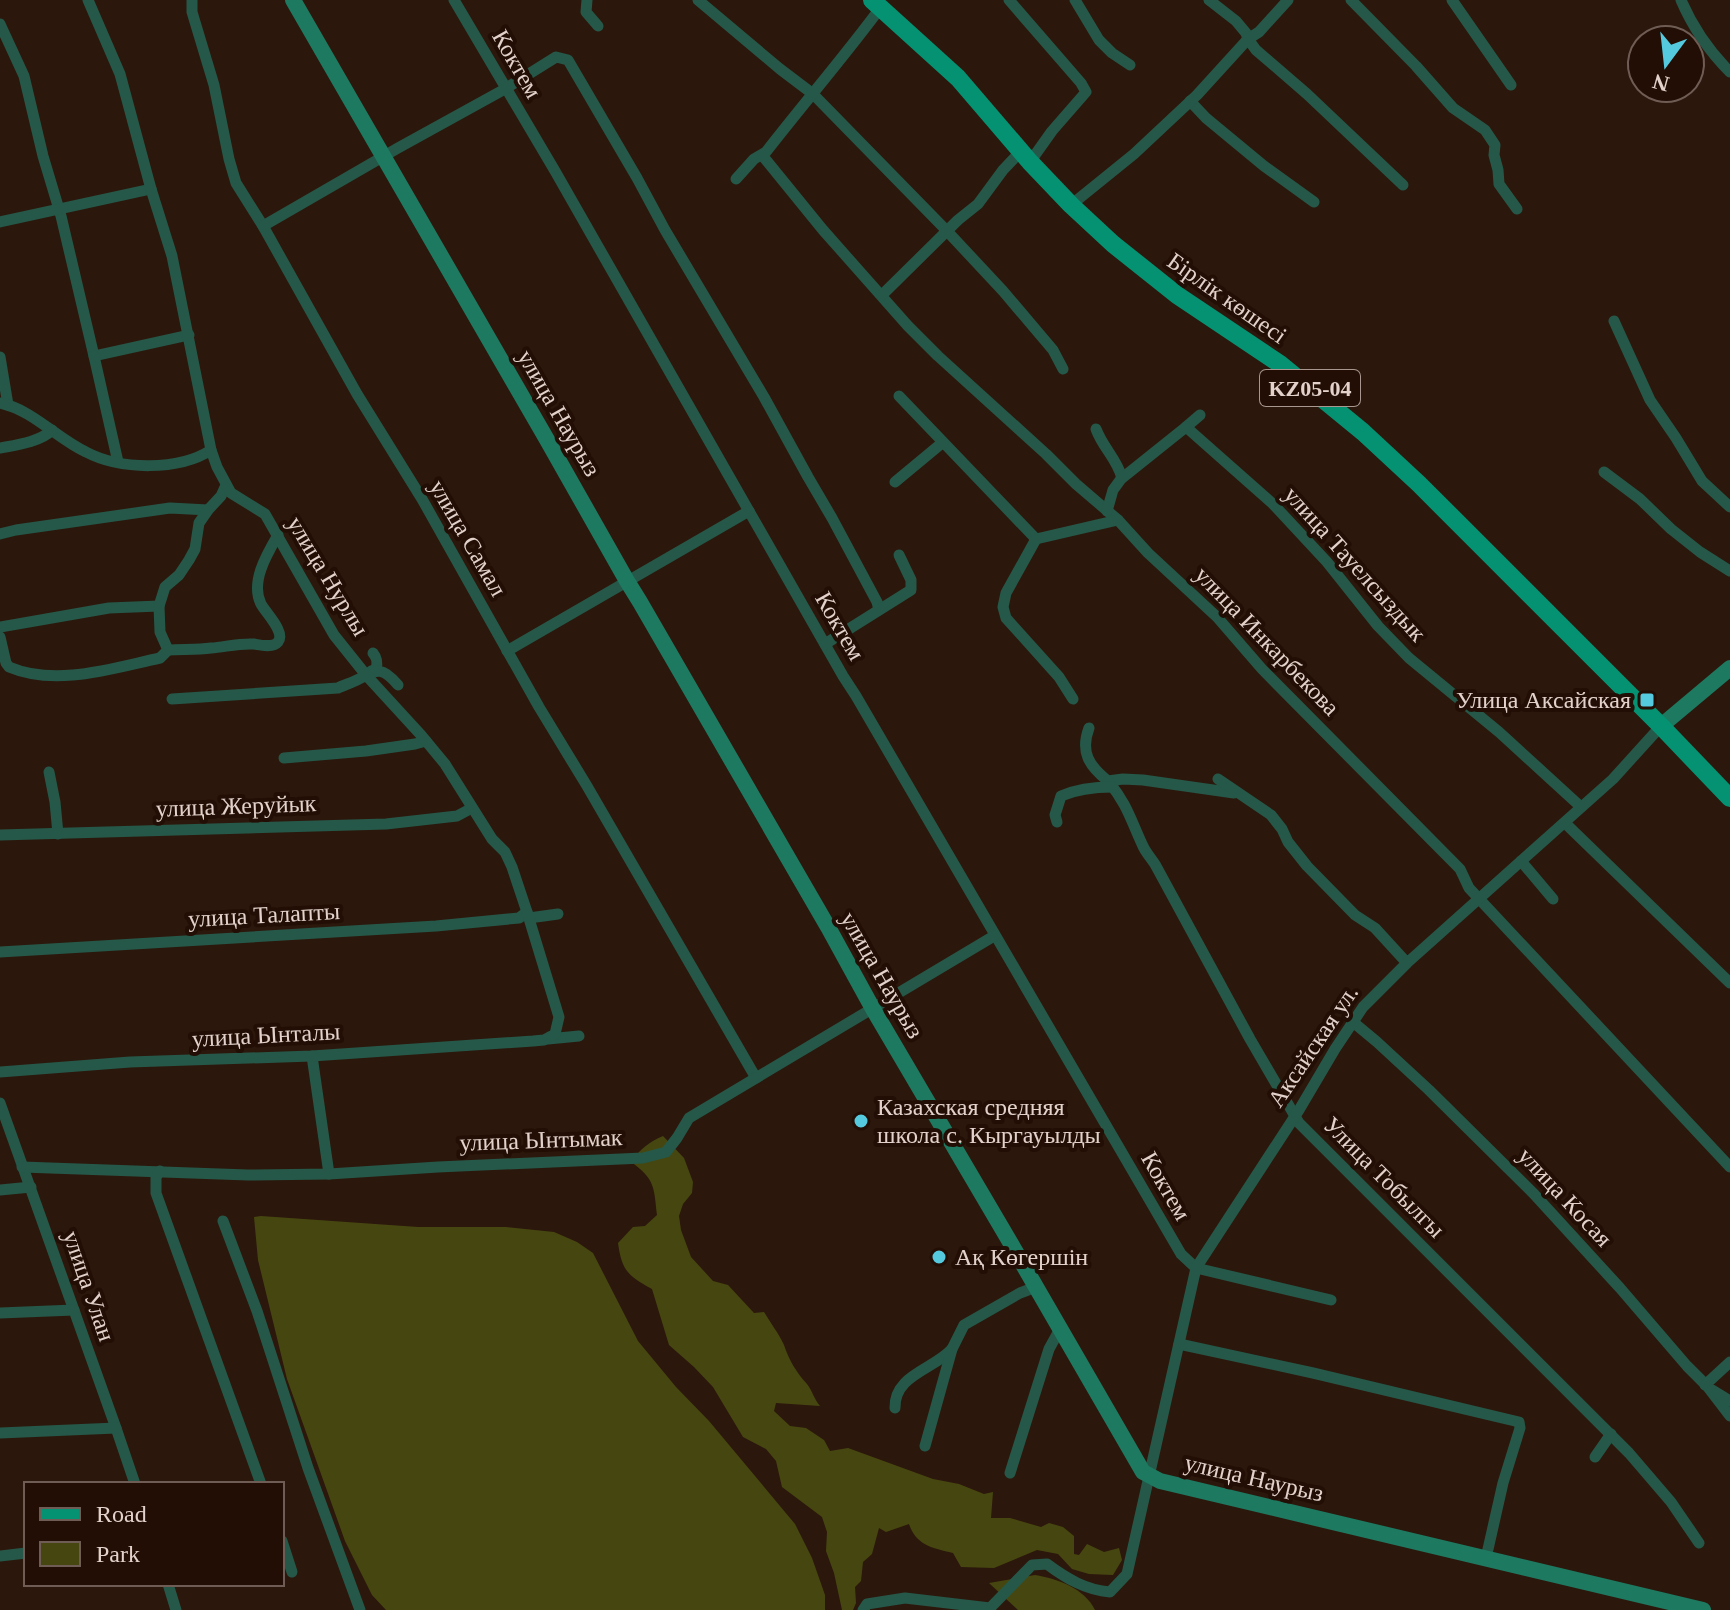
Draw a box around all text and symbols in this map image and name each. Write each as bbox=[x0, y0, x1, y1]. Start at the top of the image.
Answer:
north arrow bbox=[1626, 24, 1706, 104]
street label: Коктем bbox=[487, 25, 547, 103]
text: N bbox=[1650, 69, 1672, 97]
street label: Бірлік көшесі bbox=[1163, 247, 1292, 349]
street label: улица Наурыз bbox=[512, 345, 606, 481]
road number: KZ05-04 bbox=[1260, 370, 1360, 406]
street label: улица Самал bbox=[424, 475, 512, 601]
street label: улица Тауелсыздык bbox=[1279, 481, 1431, 647]
street label: улица Нурлы bbox=[282, 512, 374, 640]
street label: улица Инкарбекова bbox=[1190, 561, 1345, 721]
street label: Коктем bbox=[810, 587, 870, 665]
place label: Улица Аксайская bbox=[1456, 687, 1631, 713]
marker: Улица Аксайская bbox=[1638, 691, 1656, 709]
street label: улица Жеруйык bbox=[155, 790, 317, 822]
street label: улица Талапты bbox=[187, 898, 341, 932]
street label: улица Наурыз bbox=[835, 907, 929, 1043]
street label: Аксайская ул. bbox=[1263, 980, 1363, 1112]
street label: улица Ынталы bbox=[191, 1018, 341, 1052]
place label: Казахская средняя школа с. Кыргауылды bbox=[877, 1094, 1101, 1148]
street label: Улица Тобылгы bbox=[1318, 1111, 1450, 1243]
marker: Казахская средняя школа с. Кыргауылды bbox=[852, 1112, 870, 1130]
street label: улица Ынтымак bbox=[459, 1124, 623, 1156]
street label: улица Косая bbox=[1513, 1142, 1617, 1252]
street label: Коктем bbox=[1136, 1147, 1196, 1225]
street label: улица Улан bbox=[58, 1227, 120, 1345]
place label: Ақ Көгершін bbox=[955, 1244, 1088, 1270]
marker: Ақ Көгершін bbox=[930, 1248, 948, 1266]
street label: улица Наурыз bbox=[1182, 1449, 1326, 1507]
legend bbox=[24, 1482, 284, 1586]
text: Road bbox=[96, 1501, 147, 1527]
text: Park bbox=[96, 1541, 140, 1567]

